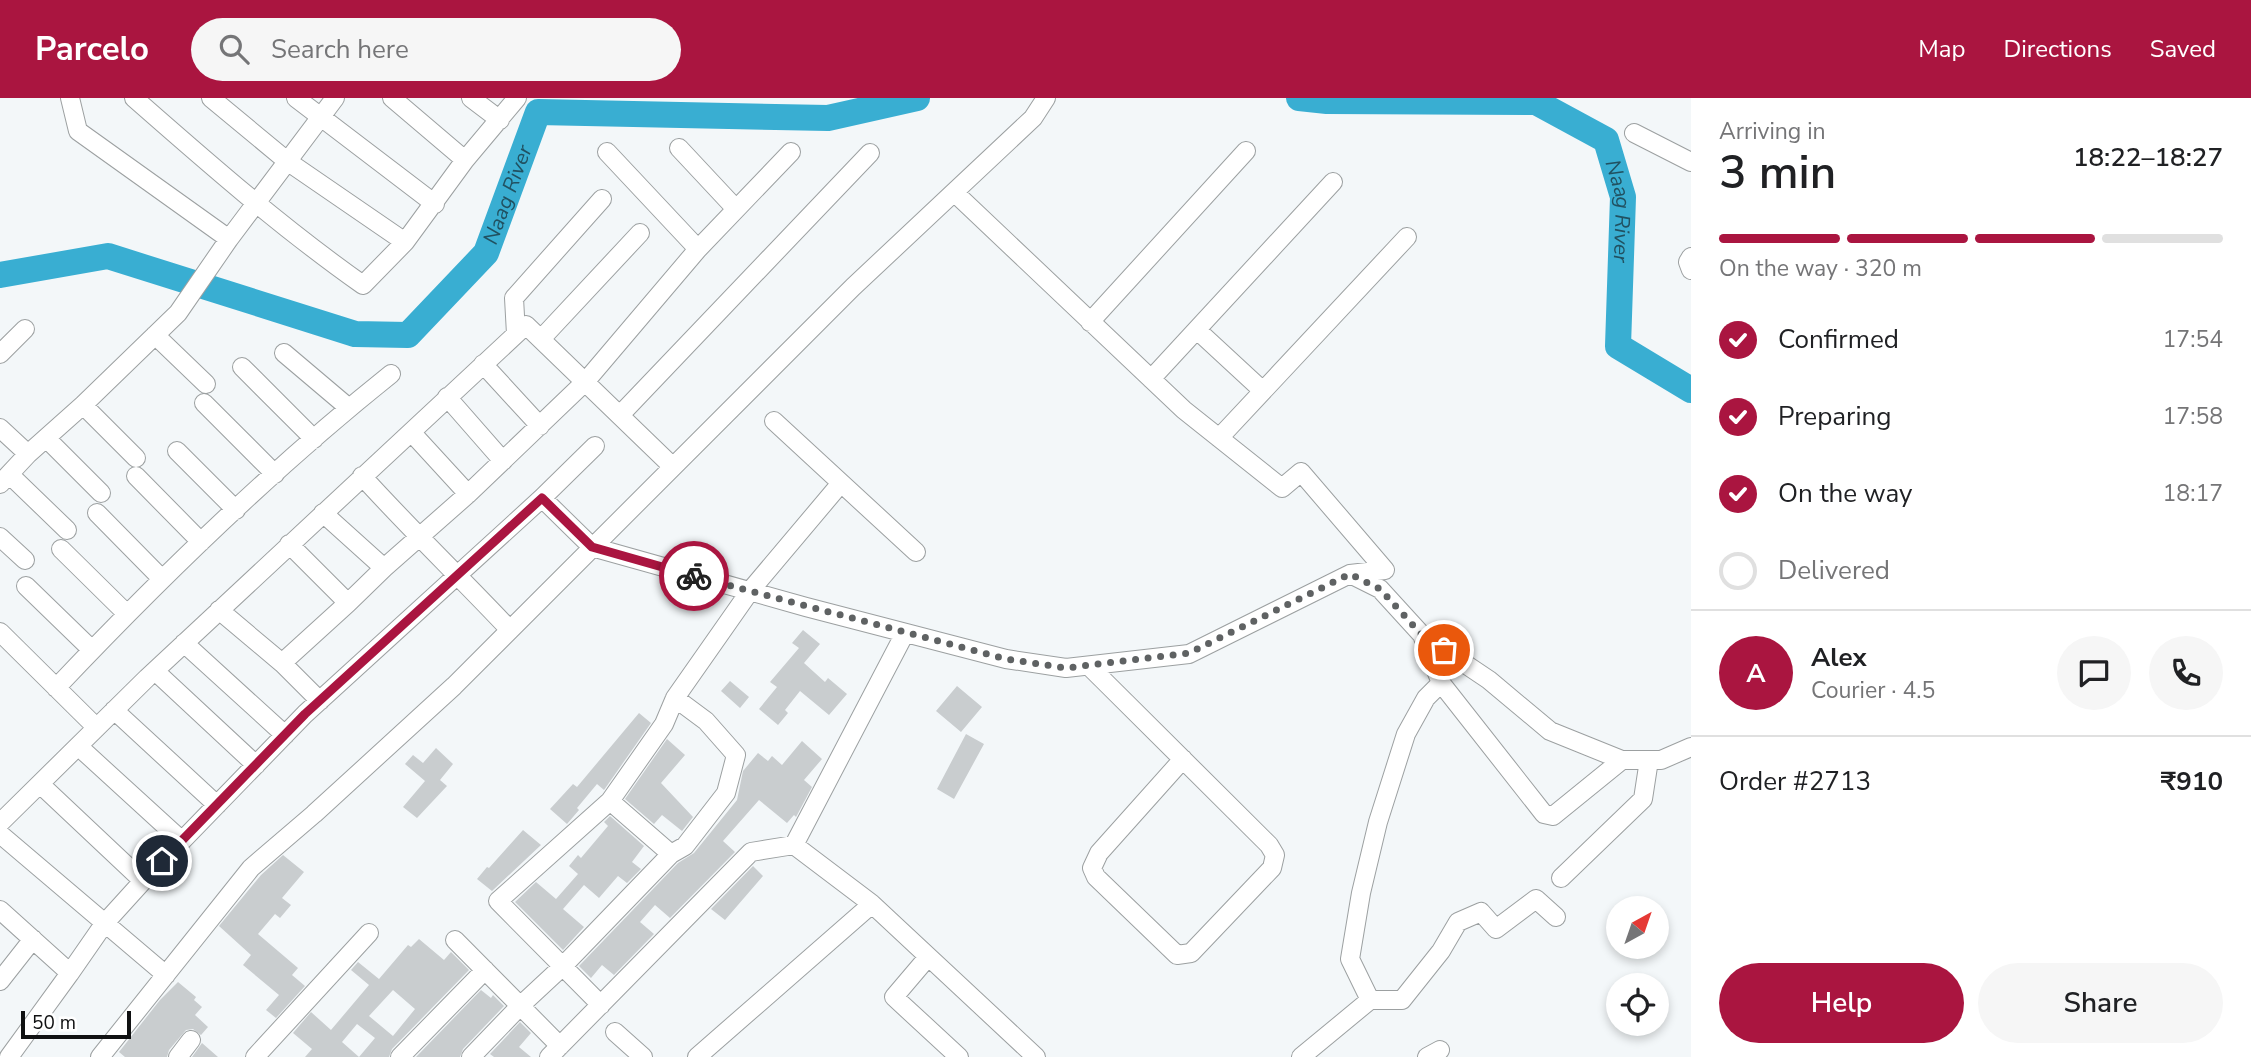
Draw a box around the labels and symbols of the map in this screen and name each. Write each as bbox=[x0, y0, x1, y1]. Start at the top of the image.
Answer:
water label: Naag River bbox=[476, 141, 539, 248]
water label: Naag River bbox=[1599, 156, 1637, 264]
courier bbox=[659, 541, 729, 611]
pin bbox=[1414, 620, 1474, 680]
pin bbox=[132, 831, 192, 891]
north arrow bbox=[1606, 896, 1670, 959]
scale bar bbox=[21, 1008, 131, 1040]

